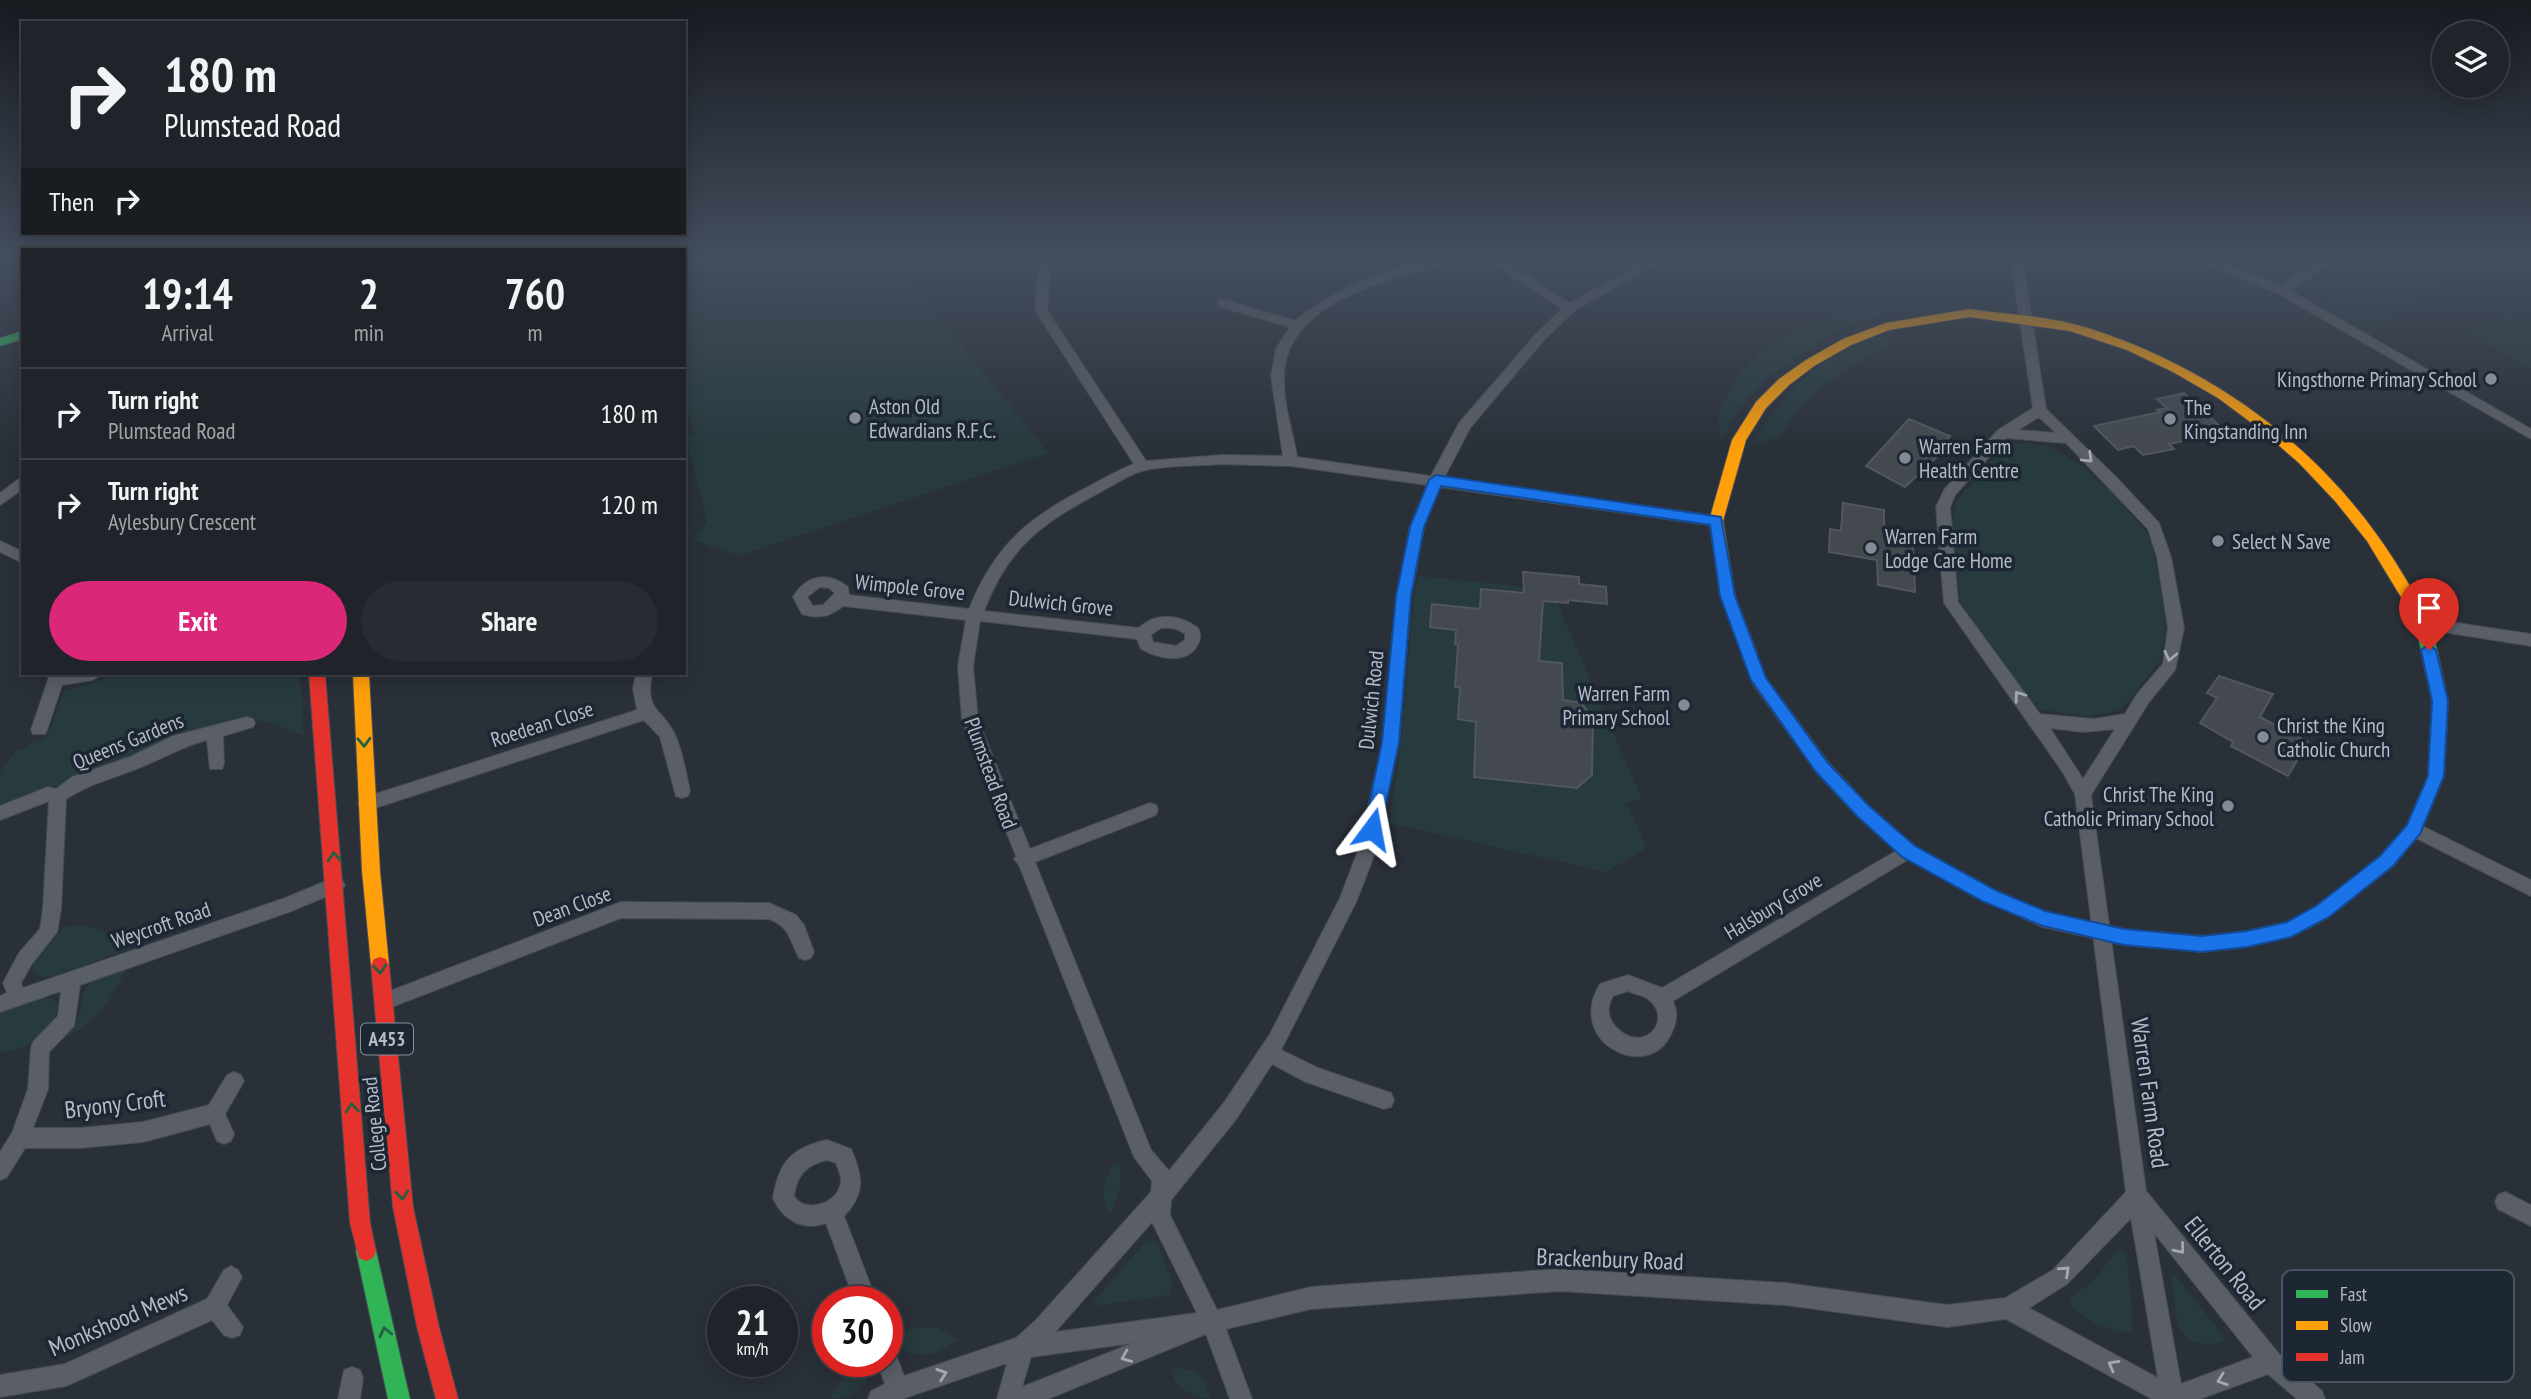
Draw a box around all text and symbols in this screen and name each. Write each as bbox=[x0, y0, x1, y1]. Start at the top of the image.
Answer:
map controls bbox=[2432, 21, 2509, 98]
button: layers bbox=[2432, 21, 2509, 98]
text: 180 m bbox=[164, 42, 277, 106]
icon: right bbox=[49, 49, 140, 140]
text: Plumstead Road bbox=[164, 104, 341, 146]
icon: right bbox=[108, 182, 146, 220]
text: Then bbox=[49, 185, 94, 218]
text: 19:14 bbox=[142, 266, 233, 321]
text: 2 bbox=[359, 266, 379, 321]
text: 760 bbox=[505, 266, 565, 321]
text: Arrival bbox=[161, 318, 213, 347]
text: min bbox=[354, 318, 384, 347]
text: m bbox=[527, 318, 542, 347]
place label: Kingsthorne Primary School bbox=[2277, 366, 2477, 393]
marker: Kingsthorne Primary School bbox=[2483, 371, 2499, 387]
text: Turn right bbox=[108, 383, 199, 416]
place label: Aston Old Edwardians R.F.C. bbox=[869, 393, 996, 444]
place label: The Kingstanding Inn bbox=[2184, 394, 2307, 445]
icon: right bbox=[49, 395, 87, 433]
text: 180 m bbox=[600, 397, 658, 430]
marker: Aston Old Edwardians R.F.C. bbox=[847, 410, 863, 426]
marker: The Kingstanding Inn bbox=[2162, 411, 2178, 427]
text: Plumstead Road bbox=[108, 416, 235, 445]
place label: Warren Farm Health Centre bbox=[1919, 433, 2019, 484]
marker: Warren Farm Health Centre bbox=[1897, 450, 1913, 466]
one-way arrow bbox=[2080, 450, 2092, 462]
text: Turn right bbox=[108, 474, 199, 507]
icon: right bbox=[49, 486, 87, 524]
text: 120 m bbox=[600, 488, 658, 521]
text: Aylesbury Crescent bbox=[108, 507, 256, 536]
place label: Warren Farm Lodge Care Home bbox=[1885, 523, 2012, 574]
place label: Select N Save bbox=[2232, 528, 2331, 555]
marker: Select N Save bbox=[2210, 533, 2226, 549]
marker: Warren Farm Lodge Care Home bbox=[1863, 540, 1879, 556]
street label: Wimpole Grove bbox=[854, 568, 966, 606]
pin bbox=[2399, 578, 2459, 650]
button: Exit bbox=[49, 581, 347, 661]
button: Share bbox=[361, 581, 658, 661]
street label: Dulwich Grove bbox=[1007, 584, 1115, 622]
icon: arrive bbox=[2410, 589, 2448, 627]
street label: Dulwich Road bbox=[1352, 649, 1390, 751]
one-way arrow bbox=[2164, 650, 2179, 662]
place label: Warren Farm Primary School bbox=[1562, 680, 1670, 731]
one-way arrow bbox=[2014, 691, 2027, 704]
street label: Roedean Close bbox=[487, 695, 597, 753]
marker: Warren Farm Primary School bbox=[1676, 697, 1692, 713]
street label: Queens Gardens bbox=[69, 707, 187, 775]
place label: Christ the King Catholic Church bbox=[2277, 712, 2390, 763]
street label: Plumstead Road bbox=[958, 714, 1024, 832]
marker: Christ the King Catholic Church bbox=[2255, 729, 2271, 745]
one-way arrow bbox=[357, 737, 372, 748]
place label: Christ The King Catholic Primary School bbox=[2044, 781, 2214, 832]
position arrow bbox=[1335, 792, 1409, 866]
marker: Christ The King Catholic Primary School bbox=[2220, 798, 2236, 814]
one-way arrow bbox=[327, 851, 342, 862]
street label: Halsbury Grove bbox=[1719, 866, 1827, 946]
street label: Dean Close bbox=[529, 879, 615, 933]
street label: Weycroft Road bbox=[108, 895, 214, 955]
one-way arrow bbox=[373, 963, 388, 975]
street label: Warren Farm Road bbox=[2124, 1016, 2176, 1170]
road number: A453 bbox=[361, 1023, 413, 1054]
street label: College Road bbox=[356, 1076, 392, 1172]
street label: Bryony Croft bbox=[63, 1082, 167, 1126]
one-way arrow bbox=[345, 1102, 360, 1113]
one-way arrow bbox=[395, 1189, 410, 1201]
street label: Ellerton Road bbox=[2178, 1210, 2272, 1316]
street label: Brackenbury Road bbox=[1536, 1241, 1684, 1277]
one-way arrow bbox=[2172, 1242, 2185, 1254]
one-way arrow bbox=[2057, 1266, 2070, 1279]
legend bbox=[2282, 1270, 2514, 1382]
street label: Monkshood Mews bbox=[44, 1277, 192, 1363]
text: Fast bbox=[2340, 1282, 2368, 1306]
speed limit sign: 30 bbox=[812, 1286, 903, 1377]
text: 21 bbox=[736, 1299, 769, 1345]
text: Slow bbox=[2340, 1313, 2373, 1337]
one-way arrow bbox=[378, 1326, 393, 1338]
text: km/h bbox=[737, 1337, 768, 1360]
text: Jam bbox=[2339, 1345, 2365, 1369]
one-way arrow bbox=[1120, 1348, 1132, 1362]
one-way arrow bbox=[2107, 1360, 2120, 1373]
one-way arrow bbox=[936, 1368, 948, 1382]
one-way arrow bbox=[2216, 1372, 2228, 1386]

